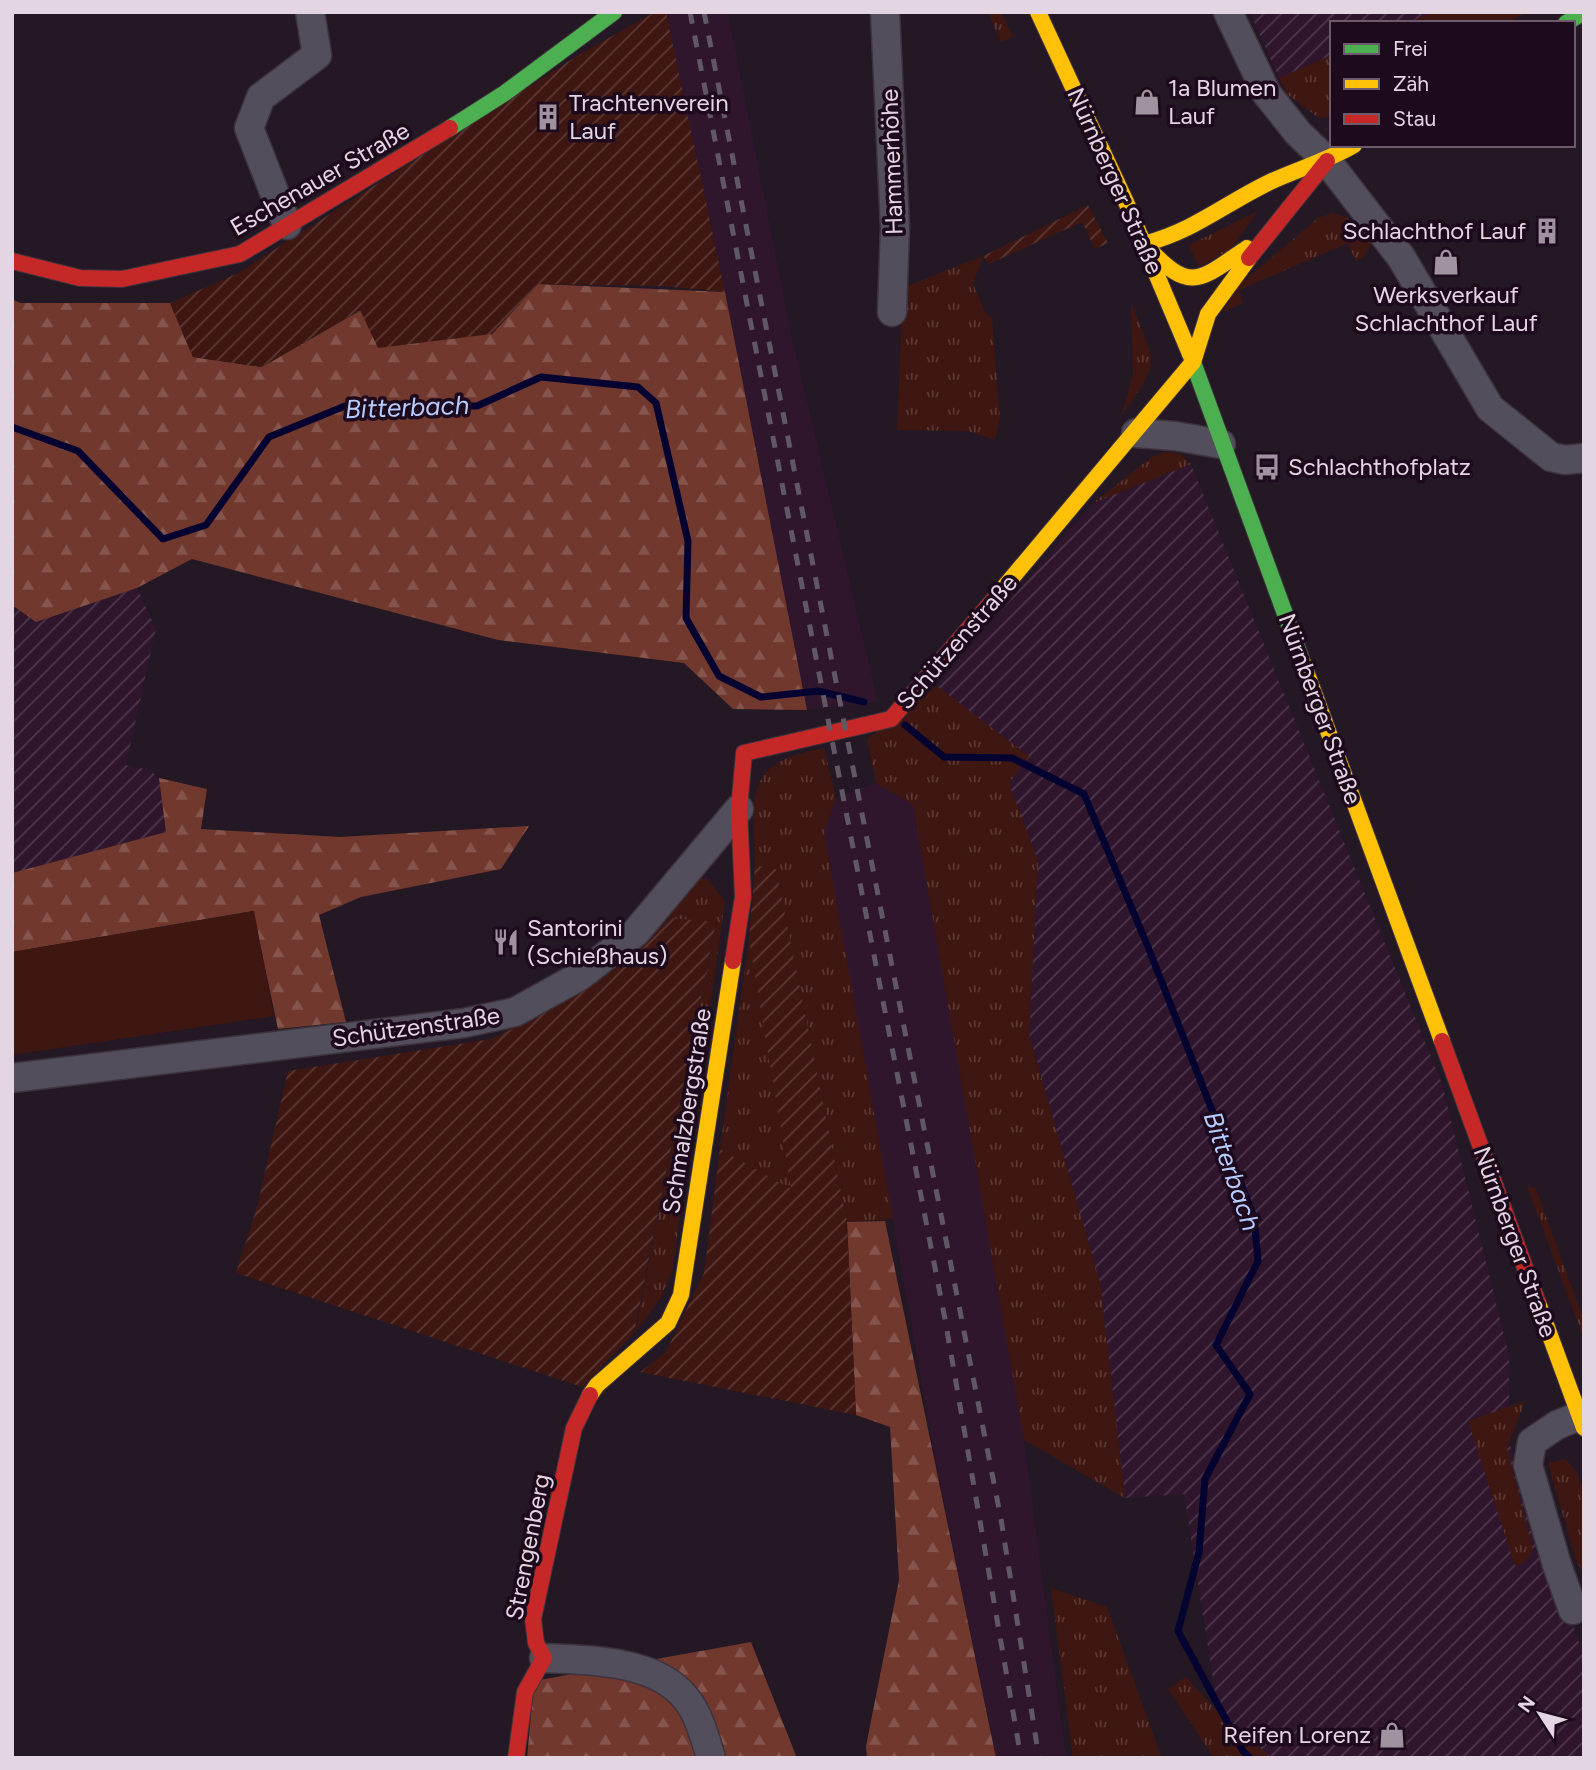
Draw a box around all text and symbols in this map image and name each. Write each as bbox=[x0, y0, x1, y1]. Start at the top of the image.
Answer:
legend bbox=[1330, 21, 1575, 147]
text: Frei bbox=[1393, 36, 1428, 61]
text: Zäh bbox=[1393, 71, 1429, 96]
place label: 1a Blumen Lauf bbox=[1168, 73, 1276, 130]
street label: Nürnberger Straße bbox=[1061, 83, 1170, 278]
shop icon: 1a Blumen Lauf bbox=[1132, 87, 1162, 117]
place label: Trachtenverein Lauf bbox=[569, 88, 729, 145]
street label: Hammerhöhe bbox=[874, 88, 909, 236]
building icon: Trachtenverein Lauf bbox=[533, 102, 563, 132]
text: Stau bbox=[1393, 106, 1436, 131]
street label: Eschenauer Straße bbox=[225, 116, 414, 242]
place label: Schlachthof Lauf bbox=[1343, 216, 1526, 245]
building icon: Schlachthof Lauf bbox=[1532, 216, 1562, 246]
shop icon: Werksverkauf Schlachthof Lauf bbox=[1431, 247, 1461, 277]
place label: Werksverkauf Schlachthof Lauf bbox=[1354, 280, 1538, 337]
water label: Bitterbach bbox=[344, 389, 470, 425]
bus stop icon: Schlachthofplatz bbox=[1252, 452, 1282, 482]
place label: Schlachthofplatz bbox=[1288, 452, 1471, 481]
street label: Schützenstraße bbox=[890, 568, 1023, 715]
street label: Nürnberger Straße bbox=[1273, 610, 1368, 808]
place label: Santorini (Schießhaus) bbox=[527, 913, 667, 970]
restaurant icon: Santorini (Schießhaus) bbox=[491, 927, 521, 957]
street label: Schützenstraße bbox=[330, 1000, 502, 1053]
street label: Schmalzbergstraße bbox=[656, 1006, 717, 1216]
water label: Bitterbach bbox=[1197, 1107, 1267, 1235]
street label: Nürnberger Straße bbox=[1468, 1143, 1563, 1341]
street label: Strengenberg bbox=[499, 1471, 556, 1622]
north arrow bbox=[1505, 1679, 1575, 1749]
text: N bbox=[1513, 1692, 1540, 1717]
place label: Reifen Lorenz bbox=[1223, 1720, 1371, 1749]
shop icon: Reifen Lorenz bbox=[1377, 1720, 1407, 1750]

